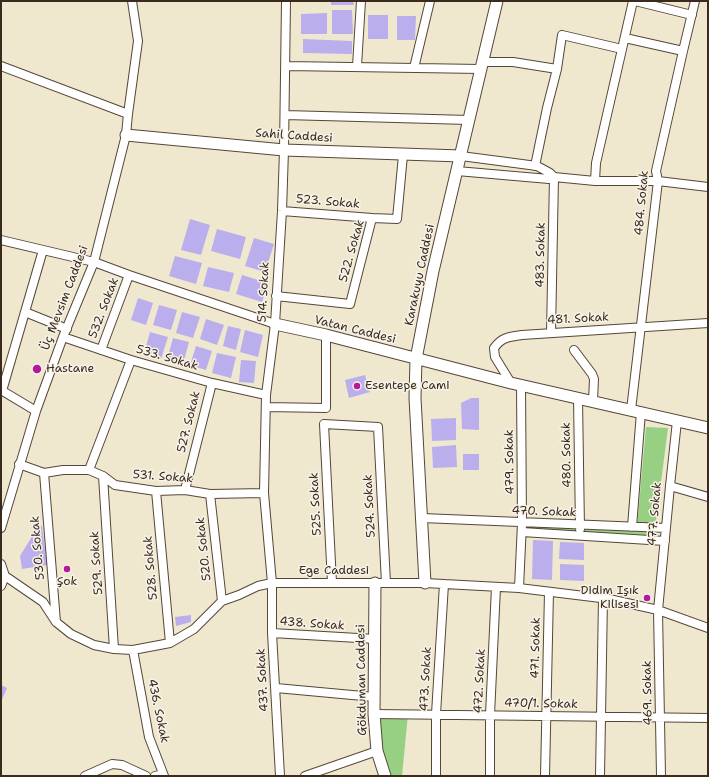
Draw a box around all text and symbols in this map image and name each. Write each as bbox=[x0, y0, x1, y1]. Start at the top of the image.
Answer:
street label: Sahil Caddesi bbox=[255, 126, 333, 146]
street label: 484. Sokak bbox=[632, 170, 652, 236]
street label: 523. Sokak bbox=[295, 192, 361, 212]
street label: 522. Sokak bbox=[336, 218, 368, 284]
street label: 483. Sokak bbox=[533, 222, 549, 288]
street label: Karakuyu Caddesi bbox=[402, 223, 438, 327]
street label: Üç Mevsim Caddesi bbox=[38, 244, 92, 352]
street label: 514. Sokak bbox=[255, 261, 273, 323]
street label: 532. Sokak bbox=[86, 276, 122, 340]
street label: 481. Sokak bbox=[547, 310, 609, 328]
street label: Vatan Caddesi bbox=[313, 313, 397, 347]
street label: 533. Sokak bbox=[134, 342, 200, 374]
place label: Hastane bbox=[46, 362, 94, 376]
marker: Hastane bbox=[31, 363, 43, 375]
place label: Esentepe Cami bbox=[365, 379, 450, 393]
marker: Esentepe Cami bbox=[352, 381, 362, 391]
street label: 527. Sokak bbox=[174, 390, 204, 454]
street label: 480. Sokak bbox=[559, 422, 575, 488]
street label: 479. Sokak bbox=[502, 429, 518, 495]
street label: 531. Sokak bbox=[132, 468, 194, 486]
street label: 525. Sokak bbox=[307, 472, 325, 536]
street label: 524. Sokak bbox=[361, 474, 379, 538]
street label: 477. Sokak bbox=[645, 481, 665, 547]
street label: 470. Sokak bbox=[511, 504, 577, 520]
street label: 530. Sokak bbox=[28, 515, 48, 581]
street label: 520. Sokak bbox=[193, 516, 215, 582]
street label: 529. Sokak bbox=[88, 531, 106, 595]
street label: 528. Sokak bbox=[141, 535, 161, 601]
marker: Şok bbox=[62, 564, 72, 574]
street label: Ege Caddesi bbox=[299, 564, 369, 578]
place label: Şok bbox=[57, 575, 77, 589]
place label: Didim Işık Kilisesi bbox=[580, 584, 639, 612]
marker: Didim Işık Kilisesi bbox=[642, 593, 652, 603]
street label: 438. Sokak bbox=[279, 615, 345, 633]
street label: 471. Sokak bbox=[528, 617, 544, 679]
street label: Gökduman Caddesi bbox=[354, 624, 370, 736]
street label: 473. Sokak bbox=[417, 646, 435, 712]
street label: 437. Sokak bbox=[254, 648, 272, 712]
street label: 472. Sokak bbox=[471, 648, 489, 714]
street label: 469. Sokak bbox=[640, 660, 656, 726]
street label: 436. Sokak bbox=[144, 678, 172, 744]
street label: 470/1. Sokak bbox=[504, 696, 578, 712]

